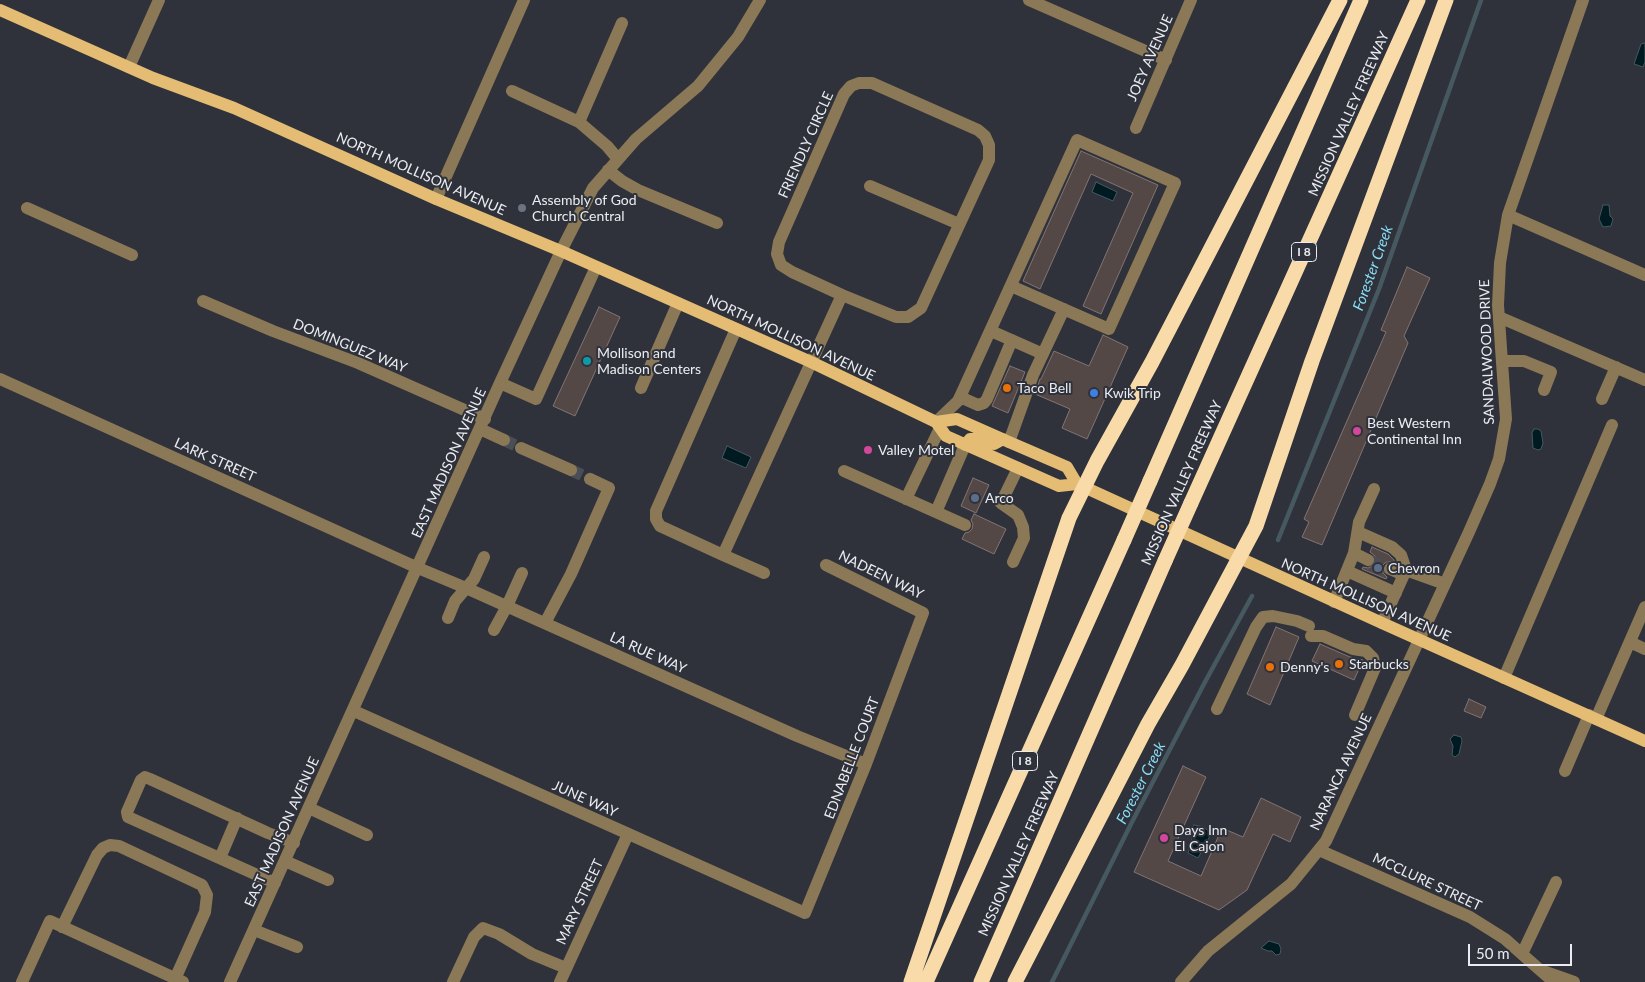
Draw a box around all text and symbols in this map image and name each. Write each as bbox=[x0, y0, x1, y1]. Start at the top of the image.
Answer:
street label: JOEY AVENUE bbox=[1123, 12, 1177, 104]
street label: MISSION VALLEY FREEWAY bbox=[1305, 29, 1393, 199]
street label: FRIENDLY CIRCLE bbox=[775, 89, 837, 201]
street label: NORTH MOLLISON AVENUE bbox=[334, 129, 508, 219]
place label: Assembly of God Church Central bbox=[532, 192, 637, 224]
marker: Assembly of God Church Central bbox=[516, 202, 528, 214]
water label: Forester Creek bbox=[1349, 223, 1397, 313]
road number: I 8 bbox=[1292, 242, 1316, 262]
street label: SANDALWOOD DRIVE bbox=[1476, 279, 1498, 425]
street label: NORTH MOLLISON AVENUE bbox=[704, 292, 878, 384]
street label: DOMINGUEZ WAY bbox=[291, 316, 409, 376]
place label: Mollison and Madison Centers bbox=[597, 345, 701, 378]
marker: Mollison and Madison Centers bbox=[581, 355, 593, 367]
place label: Taco Bell bbox=[1017, 380, 1072, 396]
marker: Taco Bell bbox=[1001, 382, 1013, 394]
street label: EAST MADISON AVENUE bbox=[408, 385, 490, 541]
place label: Kwik Trip bbox=[1104, 385, 1161, 401]
marker: Kwik Trip bbox=[1088, 387, 1100, 399]
street label: MISSION VALLEY FREEWAY bbox=[1138, 398, 1226, 568]
place label: Best Western Continental Inn bbox=[1367, 415, 1462, 448]
marker: Best Western Continental Inn bbox=[1351, 425, 1363, 437]
street label: LARK STREET bbox=[172, 435, 258, 485]
place label: Valley Motel bbox=[878, 442, 954, 458]
marker: Valley Motel bbox=[862, 444, 874, 456]
place label: Arco bbox=[985, 490, 1014, 506]
marker: Arco bbox=[969, 492, 981, 504]
street label: NADEEN WAY bbox=[836, 547, 926, 603]
street label: NORTH MOLLISON AVENUE bbox=[1279, 555, 1453, 645]
place label: Chevron bbox=[1388, 560, 1440, 576]
marker: Chevron bbox=[1372, 562, 1384, 574]
street label: LA RUE WAY bbox=[607, 629, 689, 677]
place label: Starbucks bbox=[1349, 656, 1409, 672]
marker: Starbucks bbox=[1333, 658, 1345, 670]
place label: Denny's bbox=[1280, 659, 1329, 675]
marker: Denny's bbox=[1264, 661, 1276, 673]
street label: EDNABELLE COURT bbox=[821, 695, 883, 821]
street label: NARANCA AVENUE bbox=[1307, 711, 1375, 833]
water label: Forester Creek bbox=[1113, 739, 1169, 827]
road number: I 8 bbox=[1012, 751, 1038, 770]
street label: EAST MADISON AVENUE bbox=[241, 754, 323, 910]
street label: MISSION VALLEY FREEWAY bbox=[975, 769, 1063, 939]
street label: JUNE WAY bbox=[550, 777, 620, 821]
place label: Days Inn El Cajon bbox=[1174, 822, 1227, 854]
marker: Days Inn El Cajon bbox=[1158, 832, 1170, 844]
street label: MCCLURE STREET bbox=[1370, 849, 1484, 915]
street label: MARY STREET bbox=[553, 857, 607, 947]
scale bar bbox=[1470, 934, 1574, 966]
text: 50 m bbox=[1476, 944, 1510, 962]

